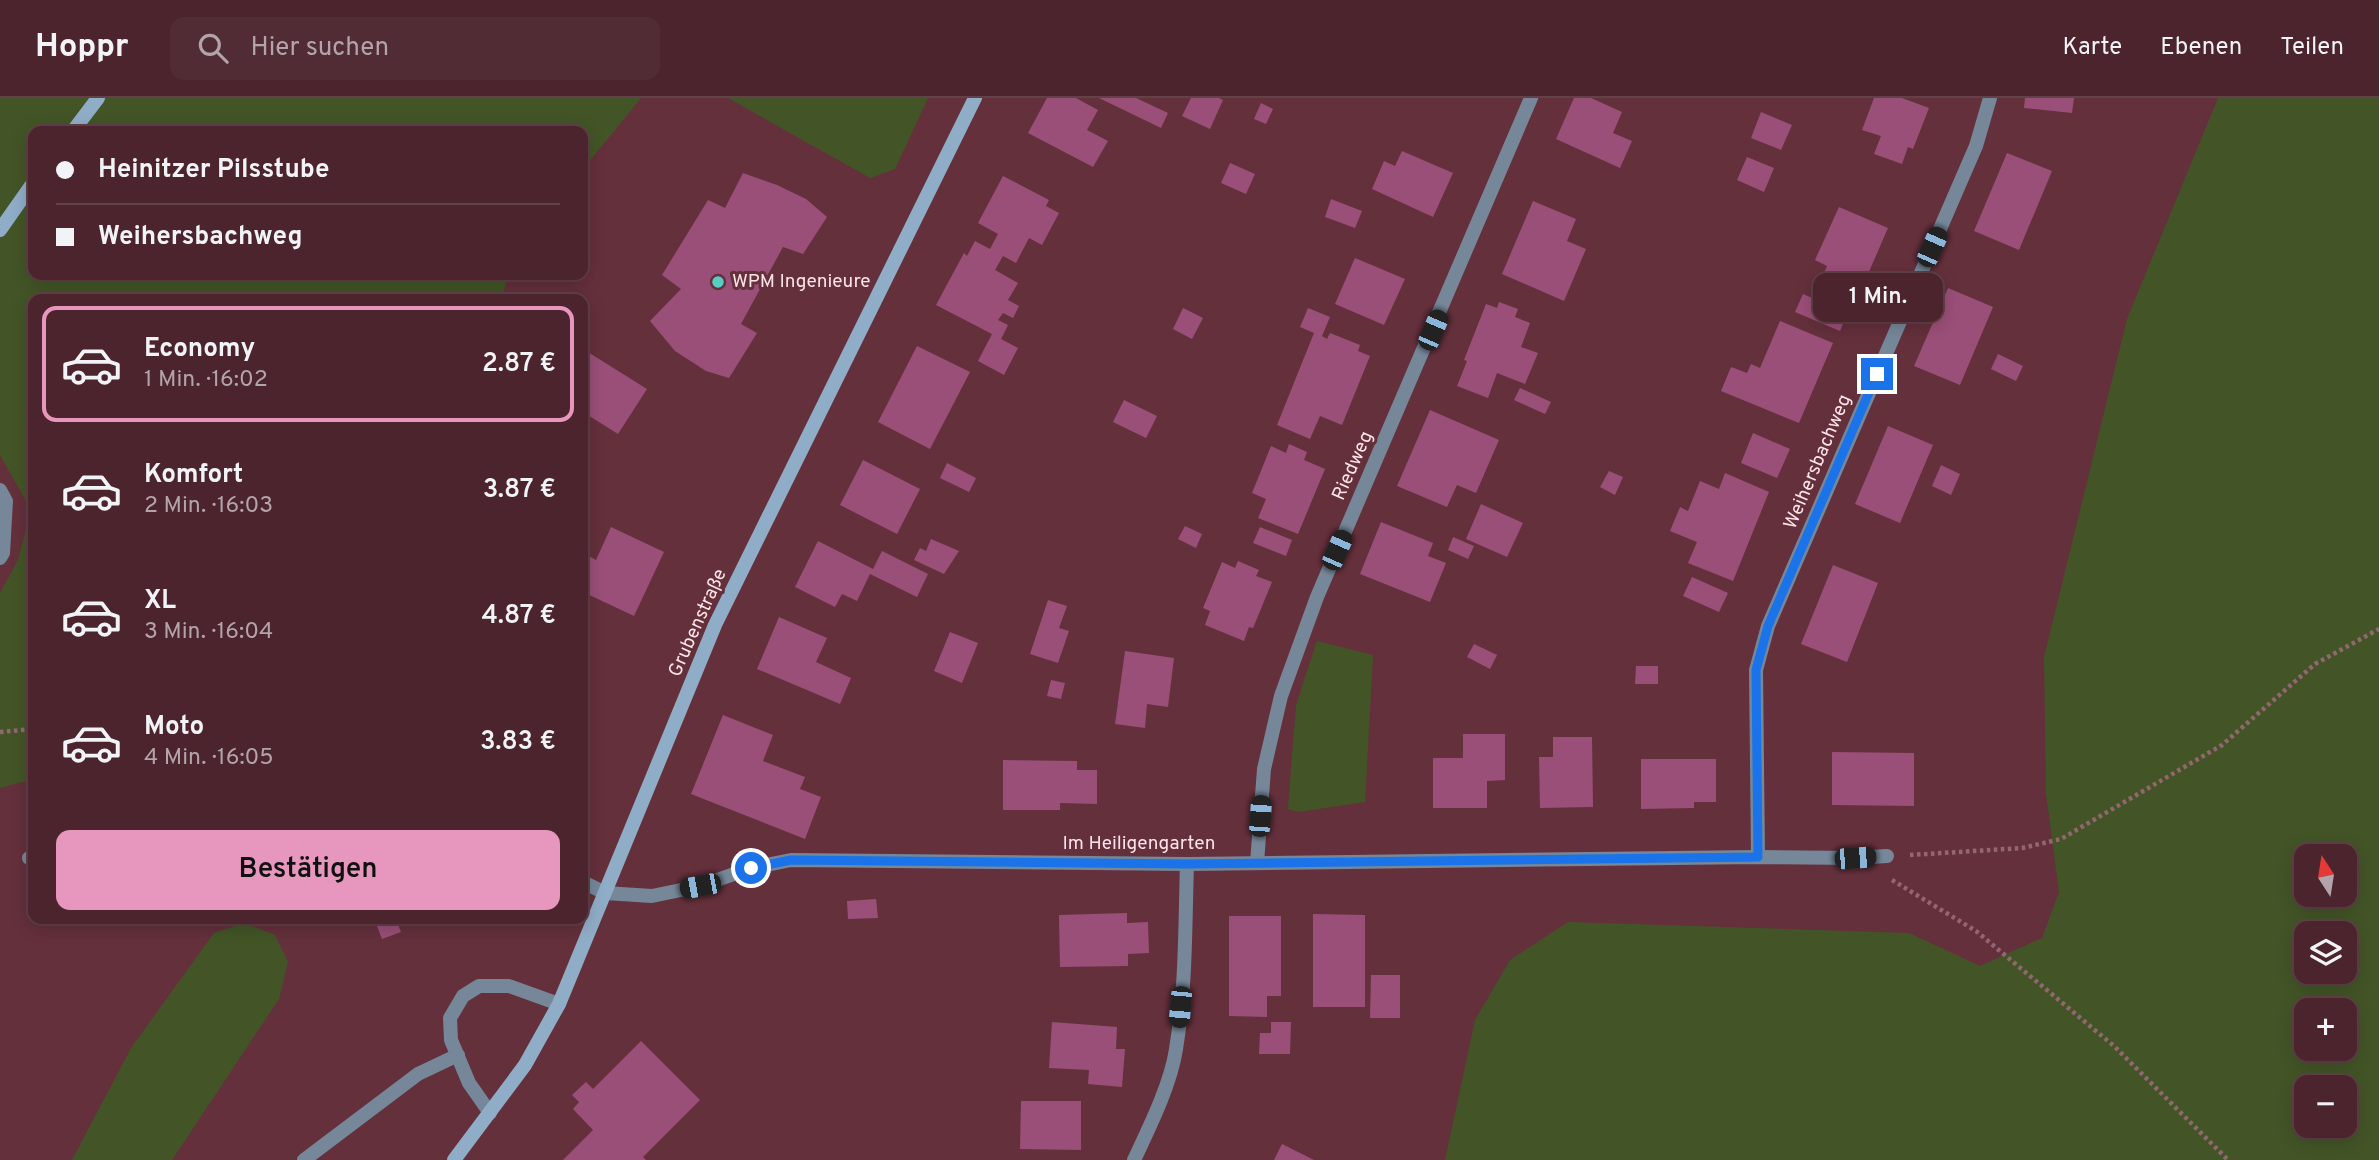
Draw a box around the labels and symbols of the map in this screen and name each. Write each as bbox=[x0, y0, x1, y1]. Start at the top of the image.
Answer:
car bbox=[1914, 224, 1951, 270]
place label: WPM Ingenieure bbox=[732, 270, 871, 294]
callout: 1 Min. bbox=[1812, 272, 1942, 322]
marker: WPM Ingenieure bbox=[710, 274, 726, 290]
car bbox=[1416, 307, 1451, 353]
route end bbox=[1861, 358, 1893, 390]
street label: Weihersbachweg bbox=[1779, 391, 1857, 533]
street label: Riedweg bbox=[1327, 428, 1379, 504]
car bbox=[1319, 527, 1356, 573]
street label: Grubenstraße bbox=[663, 565, 733, 681]
car bbox=[1249, 794, 1272, 838]
street label: Im Heiligengarten bbox=[1063, 832, 1215, 856]
north arrow bbox=[2294, 844, 2357, 906]
car bbox=[1834, 846, 1877, 870]
route start bbox=[735, 852, 767, 884]
car bbox=[678, 872, 723, 900]
car bbox=[1168, 985, 1193, 1029]

